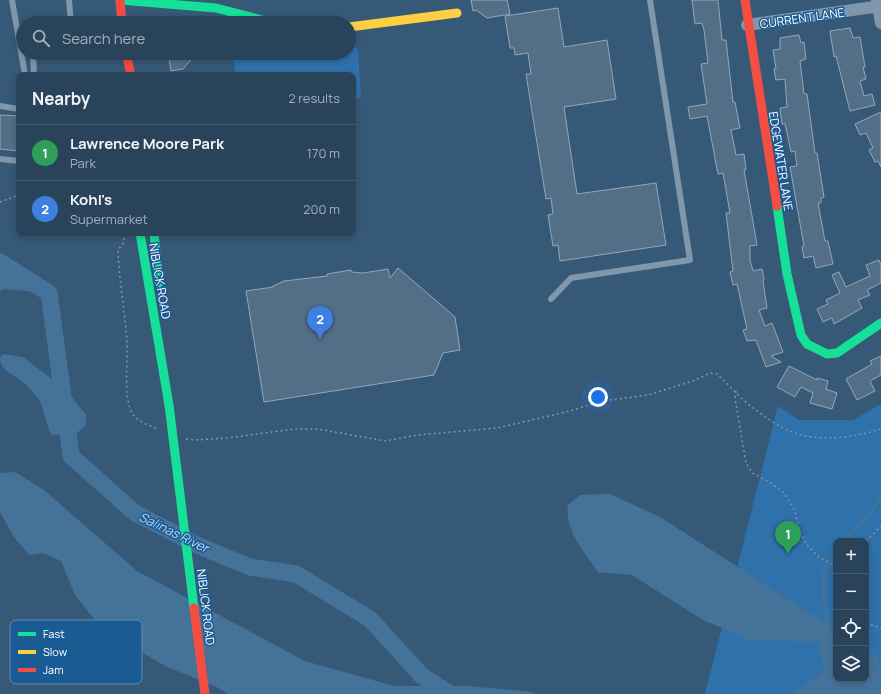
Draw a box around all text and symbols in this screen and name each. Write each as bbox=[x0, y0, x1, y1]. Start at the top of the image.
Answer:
street label: CURRENT LANE bbox=[759, 4, 846, 32]
search box bbox=[16, 16, 356, 60]
icon: search bbox=[30, 27, 52, 49]
text: Search here bbox=[62, 28, 145, 49]
text: Nearby bbox=[32, 87, 90, 110]
text: 2 results bbox=[288, 89, 340, 107]
street label: EDGEWATER LANE bbox=[765, 110, 797, 212]
text: Lawrence Moore Park bbox=[70, 133, 224, 154]
text: 1 bbox=[42, 144, 48, 162]
text: 170 m bbox=[307, 144, 340, 162]
text: Park bbox=[70, 154, 96, 172]
text: Kohl's bbox=[70, 189, 112, 210]
text: 2 bbox=[41, 200, 49, 218]
text: 200 m bbox=[303, 200, 340, 218]
text: Supermarket bbox=[70, 210, 148, 228]
street label: NIBLICK ROAD bbox=[145, 242, 175, 320]
pin: 2 bbox=[307, 306, 333, 339]
your location bbox=[588, 387, 608, 407]
water label: Salinas River bbox=[136, 507, 214, 558]
pin: 1 bbox=[775, 521, 801, 554]
map controls bbox=[833, 538, 869, 682]
button: + bbox=[833, 538, 869, 574]
street label: NIBLICK ROAD bbox=[193, 568, 219, 646]
button: − bbox=[833, 574, 869, 610]
button: locate bbox=[833, 610, 869, 646]
legend bbox=[10, 620, 142, 684]
text: Fast bbox=[43, 626, 65, 641]
text: Slow bbox=[43, 644, 68, 659]
button: layers bbox=[833, 646, 869, 682]
text: Jam bbox=[43, 662, 64, 677]

